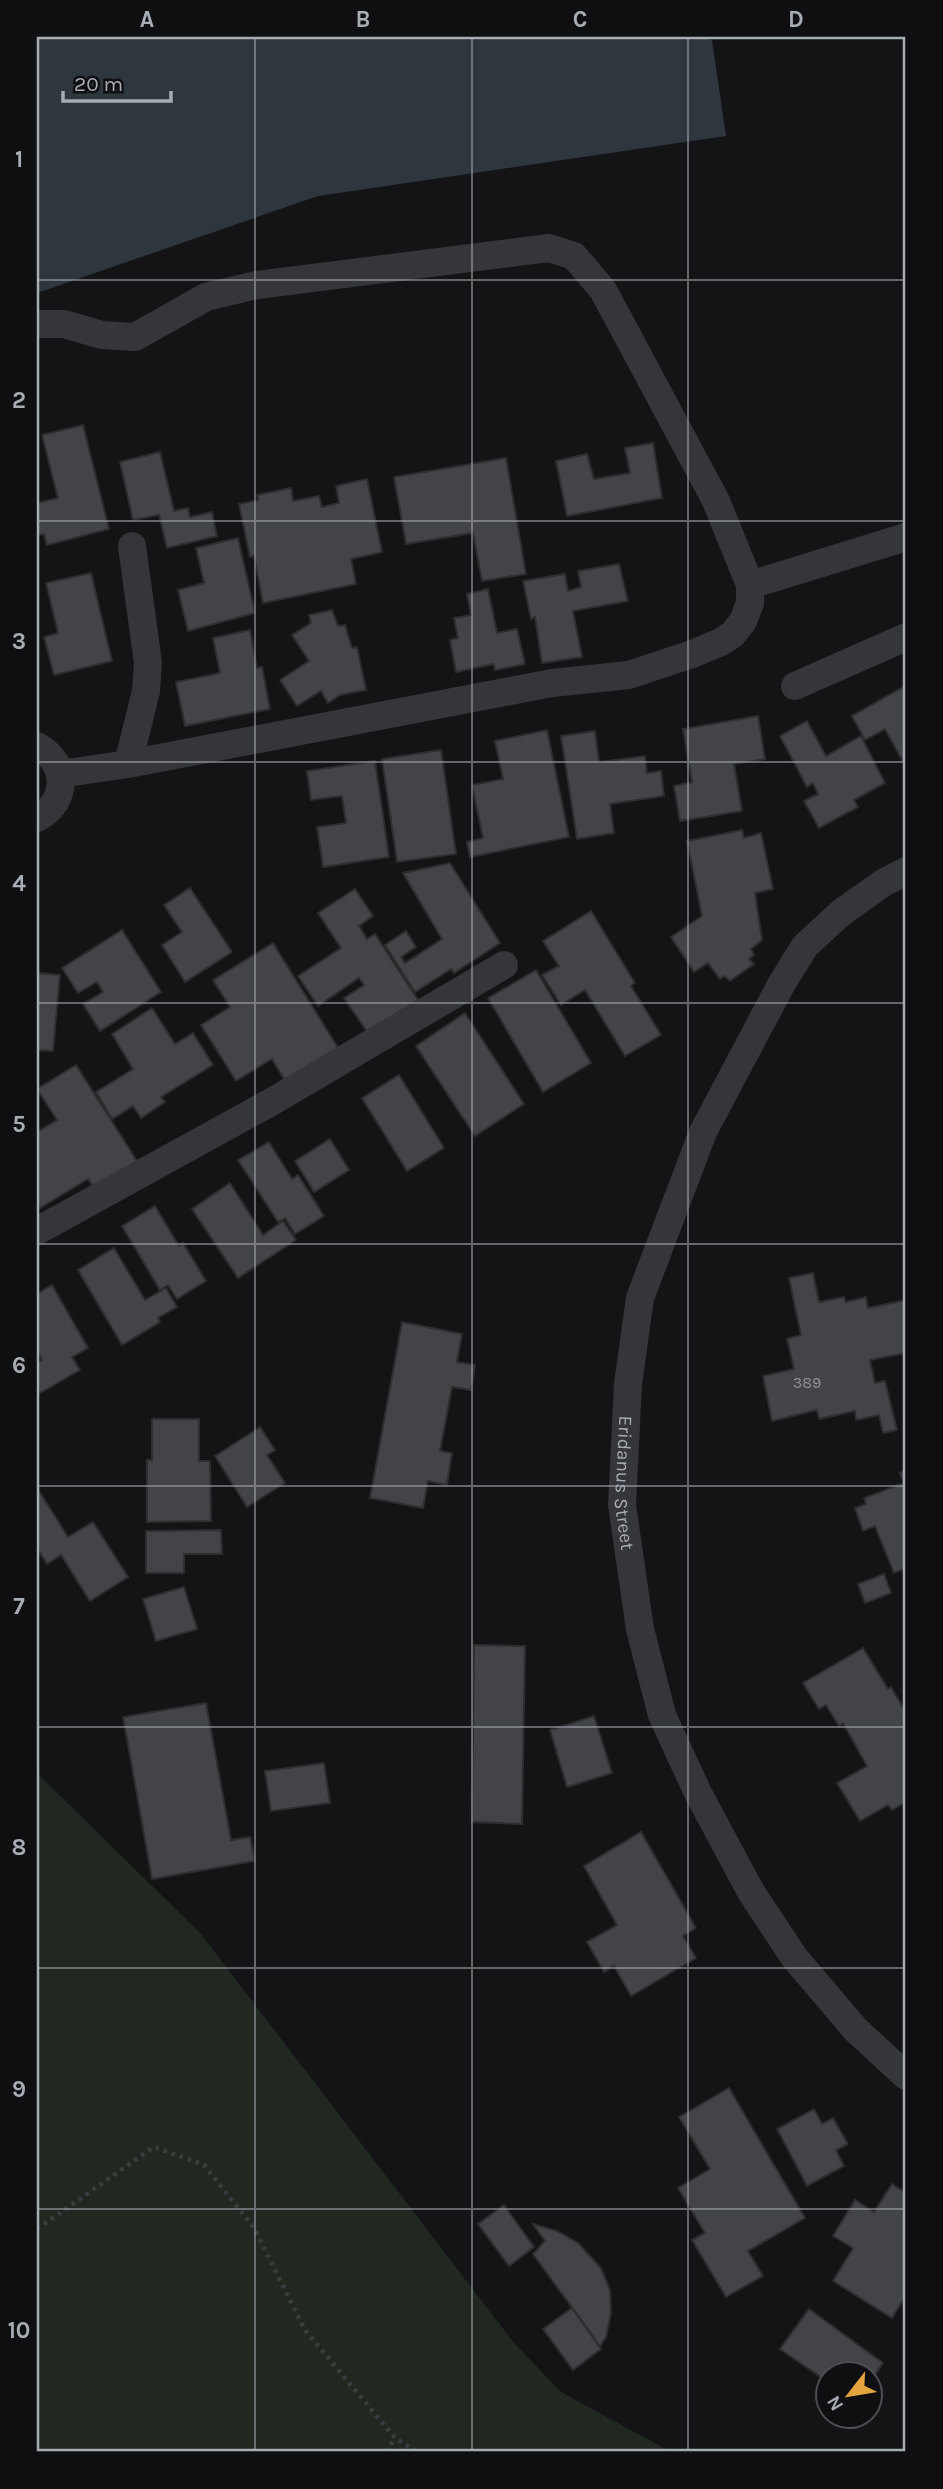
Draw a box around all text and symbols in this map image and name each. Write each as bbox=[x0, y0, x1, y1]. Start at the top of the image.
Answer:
text: A bbox=[140, 6, 154, 33]
text: B bbox=[356, 6, 370, 33]
text: C bbox=[573, 6, 587, 33]
text: D bbox=[788, 6, 804, 33]
scale bar bbox=[63, 60, 172, 104]
text: 20 m bbox=[74, 72, 123, 96]
text: 1 bbox=[15, 146, 23, 173]
text: 2 bbox=[12, 387, 26, 414]
text: 3 bbox=[12, 628, 26, 655]
text: 4 bbox=[12, 870, 26, 897]
text: 5 bbox=[12, 1111, 26, 1138]
text: 6 bbox=[12, 1352, 26, 1379]
house number: 389 bbox=[793, 1373, 821, 1392]
street label: Eridanus Street bbox=[610, 1415, 638, 1551]
text: 7 bbox=[13, 1593, 25, 1620]
text: 8 bbox=[12, 1834, 26, 1861]
text: 9 bbox=[12, 2076, 26, 2103]
text: 10 bbox=[8, 2317, 30, 2344]
north arrow bbox=[814, 2360, 884, 2430]
text: N bbox=[822, 2392, 848, 2415]

